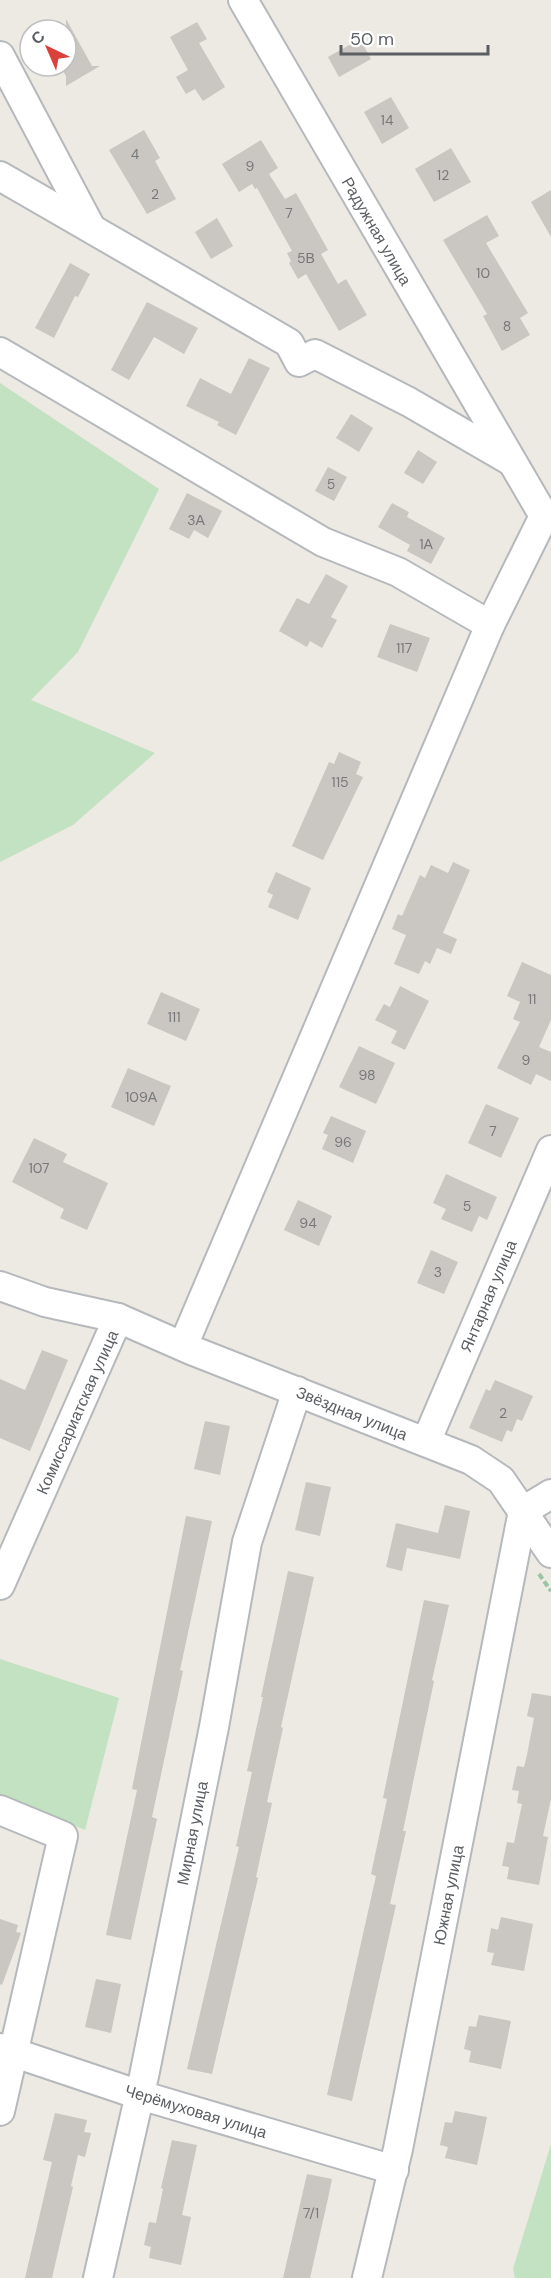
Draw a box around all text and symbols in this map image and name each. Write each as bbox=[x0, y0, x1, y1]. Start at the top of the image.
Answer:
north arrow bbox=[18, 18, 78, 78]
scale bar bbox=[341, 18, 488, 56]
text: С bbox=[26, 26, 50, 49]
text: 50 m bbox=[350, 27, 394, 51]
house number: 14 bbox=[381, 111, 394, 129]
house number: 4 bbox=[131, 145, 140, 163]
house number: 9 bbox=[246, 157, 255, 175]
house number: 12 bbox=[437, 166, 449, 184]
street label: Радужная улица bbox=[337, 173, 416, 289]
house number: 2 bbox=[151, 185, 159, 203]
house number: 7 bbox=[285, 204, 293, 222]
house number: 5В bbox=[297, 249, 315, 267]
house number: 10 bbox=[476, 264, 490, 282]
house number: 8 bbox=[503, 317, 511, 335]
house number: 5 bbox=[327, 475, 335, 493]
house number: 3А bbox=[187, 511, 205, 529]
house number: 1А bbox=[419, 535, 434, 553]
house number: 117 bbox=[396, 639, 412, 657]
house number: 115 bbox=[331, 773, 349, 791]
house number: 11 bbox=[528, 990, 536, 1008]
house number: 111 bbox=[167, 1008, 181, 1026]
house number: 9 bbox=[522, 1051, 531, 1069]
house number: 98 bbox=[358, 1066, 376, 1084]
house number: 109А bbox=[125, 1088, 158, 1106]
house number: 7 bbox=[489, 1122, 497, 1140]
house number: 96 bbox=[334, 1133, 352, 1151]
house number: 107 bbox=[28, 1159, 50, 1177]
house number: 5 bbox=[463, 1197, 471, 1215]
house number: 94 bbox=[299, 1214, 317, 1232]
street label: Янтарная улица bbox=[455, 1237, 522, 1356]
house number: 3 bbox=[434, 1263, 442, 1281]
street label: Комиссариатская улица bbox=[32, 1327, 123, 1498]
street label: Звёздная улица bbox=[293, 1382, 411, 1445]
house number: 2 bbox=[499, 1404, 507, 1422]
street label: Мирная улица bbox=[172, 1779, 213, 1887]
street label: Южная улица bbox=[428, 1843, 469, 1947]
street label: Черёмуховая улица bbox=[122, 2080, 269, 2143]
house number: 7/1 bbox=[303, 2204, 319, 2222]

